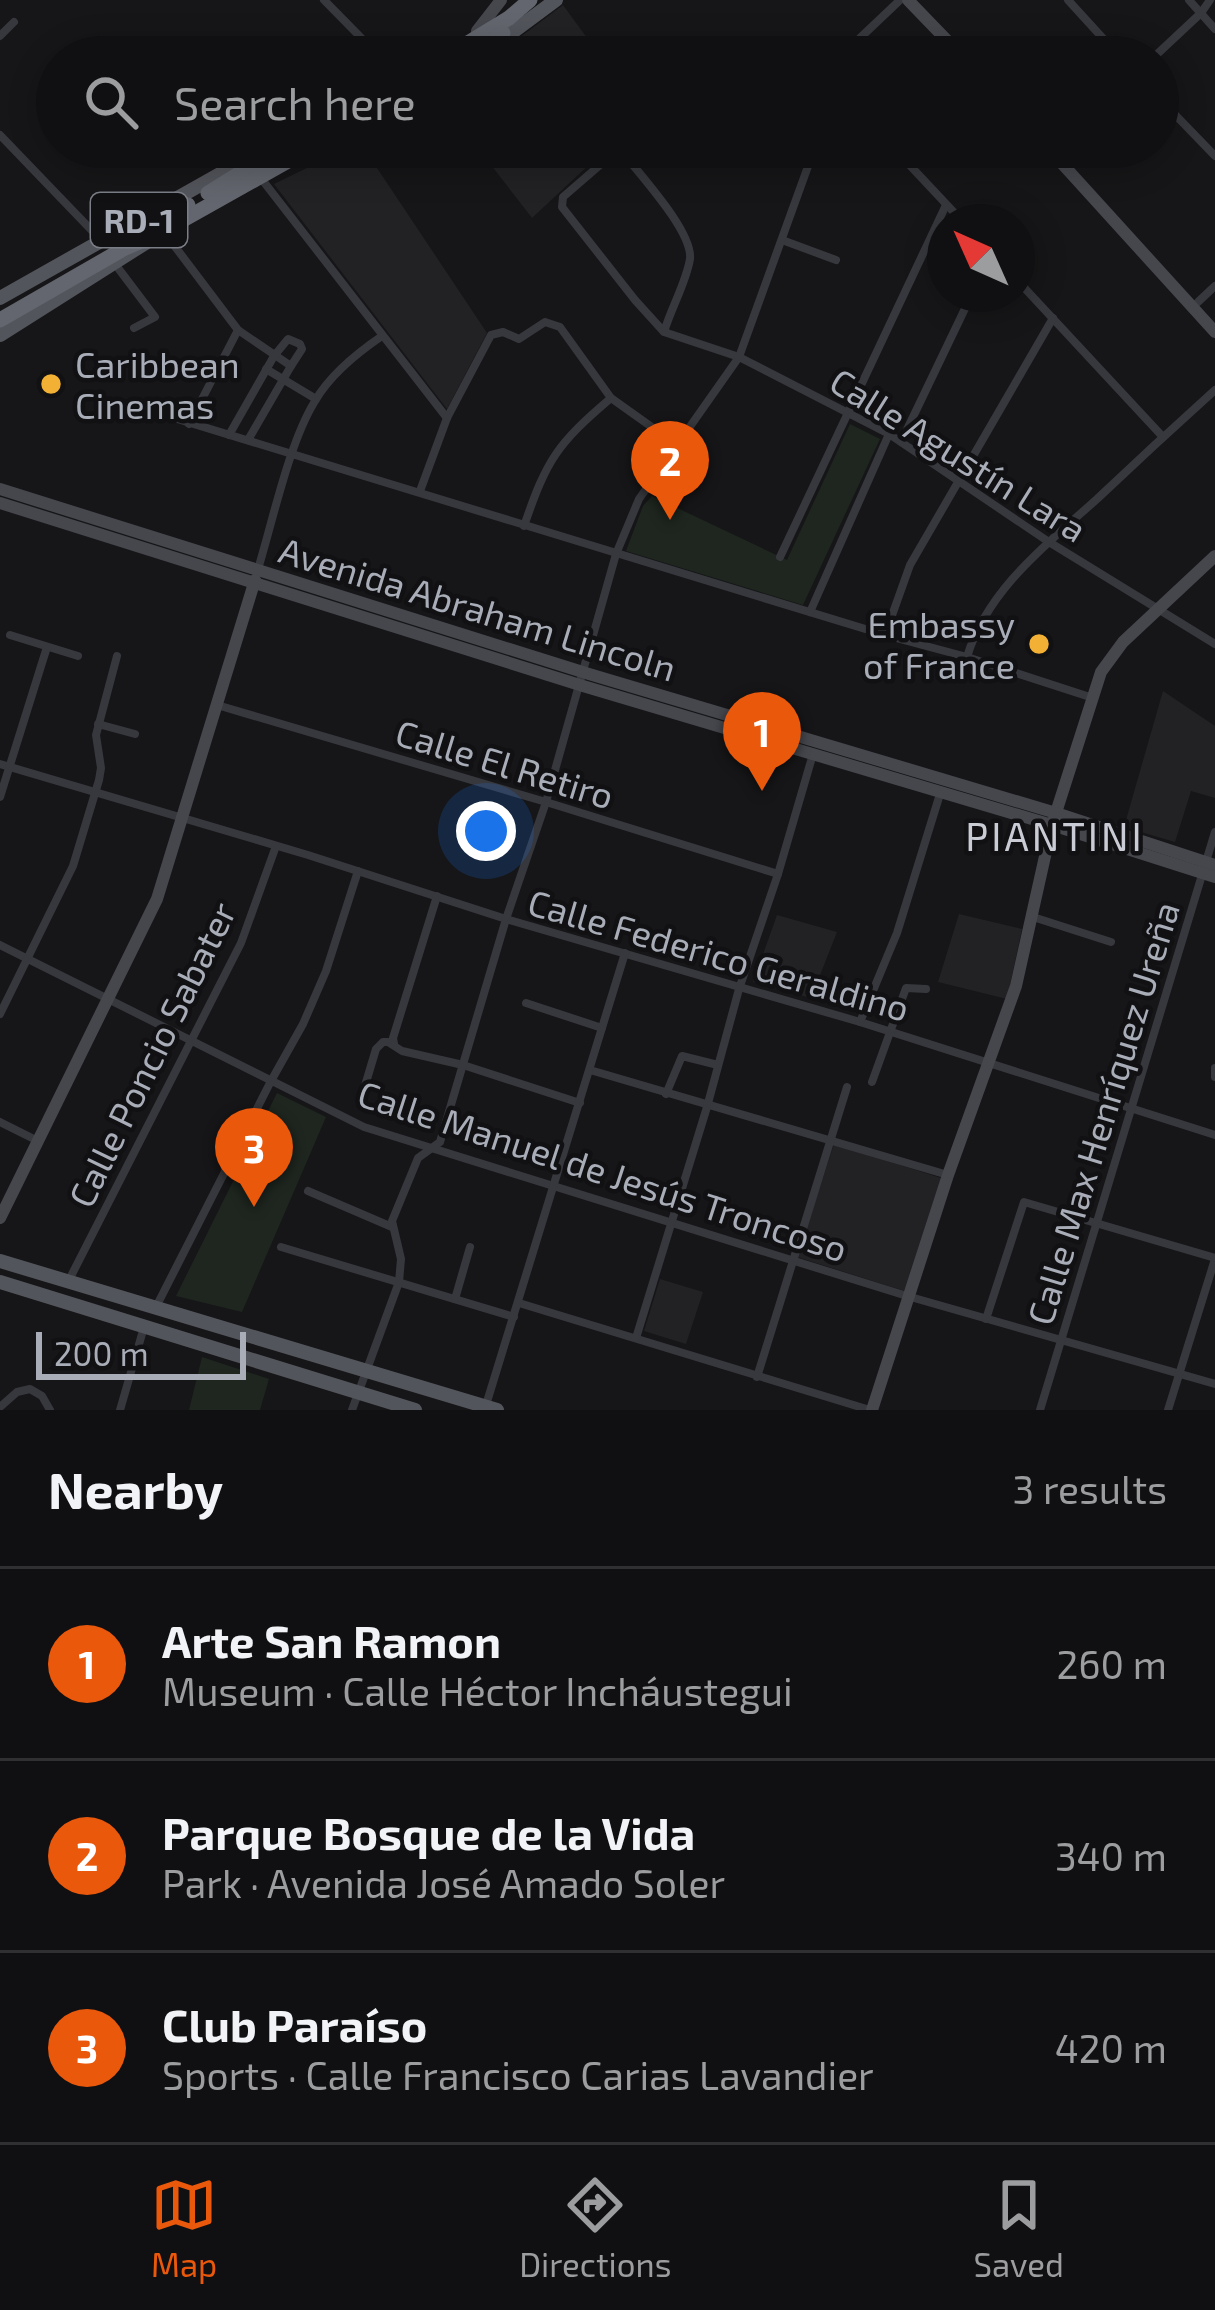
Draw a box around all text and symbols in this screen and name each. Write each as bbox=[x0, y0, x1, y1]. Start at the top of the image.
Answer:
search box bbox=[36, 36, 1179, 168]
icon: search bbox=[78, 69, 144, 135]
text: Search here bbox=[174, 75, 416, 129]
road number: RD-1 bbox=[91, 193, 187, 247]
north arrow bbox=[927, 204, 1035, 312]
place label: Caribbean Cinemas bbox=[75, 342, 240, 426]
street label: Calle Agustín Lara bbox=[823, 358, 1095, 550]
marker: Caribbean Cinemas bbox=[38, 371, 64, 397]
pin: 2 bbox=[631, 421, 709, 520]
street label: Avenida Abraham Lincoln bbox=[275, 527, 681, 689]
place label: Embassy of France bbox=[863, 602, 1015, 686]
marker: Embassy of France bbox=[1026, 631, 1052, 657]
pin: 1 bbox=[723, 692, 801, 791]
street label: Calle El Retiro bbox=[391, 709, 619, 817]
your location bbox=[456, 801, 516, 861]
district label: PIANTINI bbox=[965, 812, 1145, 859]
street label: Calle Federico Geraldino bbox=[524, 879, 914, 1029]
street label: Calle Poncio Sabater bbox=[58, 894, 244, 1214]
street label: Calle Max Henríquez Ureña bbox=[1017, 896, 1187, 1330]
street label: Calle Manuel de Jesús Troncoso bbox=[353, 1071, 853, 1269]
pin: 3 bbox=[215, 1108, 293, 1207]
scale bar bbox=[36, 1326, 246, 1379]
text: 200 m bbox=[54, 1333, 149, 1373]
text: Nearby bbox=[48, 1458, 223, 1519]
text: 3 results bbox=[1013, 1465, 1167, 1512]
text: Arte San Ramon bbox=[162, 1613, 501, 1667]
text: 1 bbox=[79, 1640, 95, 1687]
text: 260 m bbox=[1056, 1640, 1167, 1687]
text: Museum · Calle Héctor Incháustegui bbox=[162, 1667, 793, 1714]
text: Parque Bosque de la Vida bbox=[162, 1805, 695, 1859]
text: 2 bbox=[76, 1832, 98, 1879]
text: 340 m bbox=[1055, 1832, 1167, 1879]
text: Park · Avenida José Amado Soler bbox=[162, 1859, 725, 1906]
text: Club Paraíso bbox=[162, 1997, 427, 2051]
text: 3 bbox=[76, 2024, 98, 2071]
text: 420 m bbox=[1055, 2024, 1167, 2071]
text: Sports · Calle Francisco Carias Lavandier bbox=[162, 2051, 874, 2098]
tab: Map bbox=[151, 2172, 217, 2284]
tab: Directions bbox=[519, 2172, 671, 2284]
tab: Saved bbox=[973, 2172, 1064, 2284]

